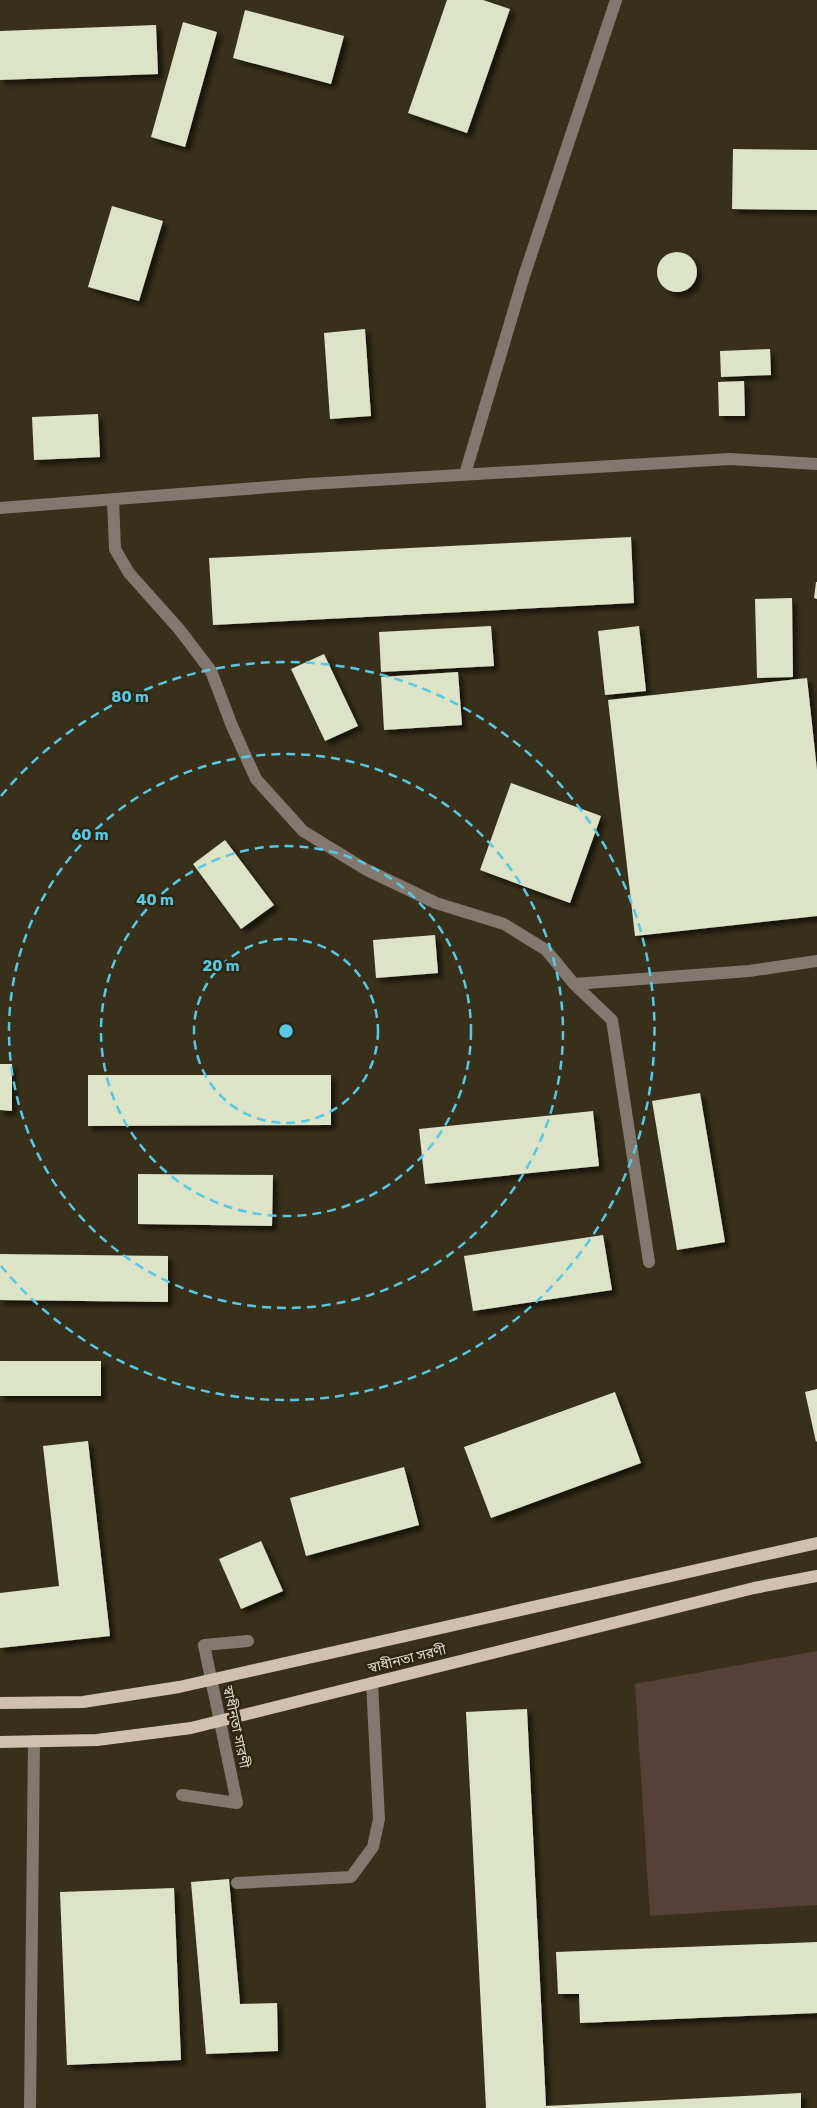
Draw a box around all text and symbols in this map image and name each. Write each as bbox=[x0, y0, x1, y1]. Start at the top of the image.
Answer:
text: 80 m bbox=[111, 688, 149, 706]
text: 60 m bbox=[72, 826, 108, 844]
text: 40 m bbox=[136, 891, 174, 909]
text: 20 m bbox=[203, 957, 239, 975]
centre of rings bbox=[277, 1022, 295, 1040]
street label: স্বাধীনতা সরণী bbox=[365, 1641, 448, 1677]
street label: স্বাধীনতা সারণী bbox=[219, 1683, 253, 1770]

